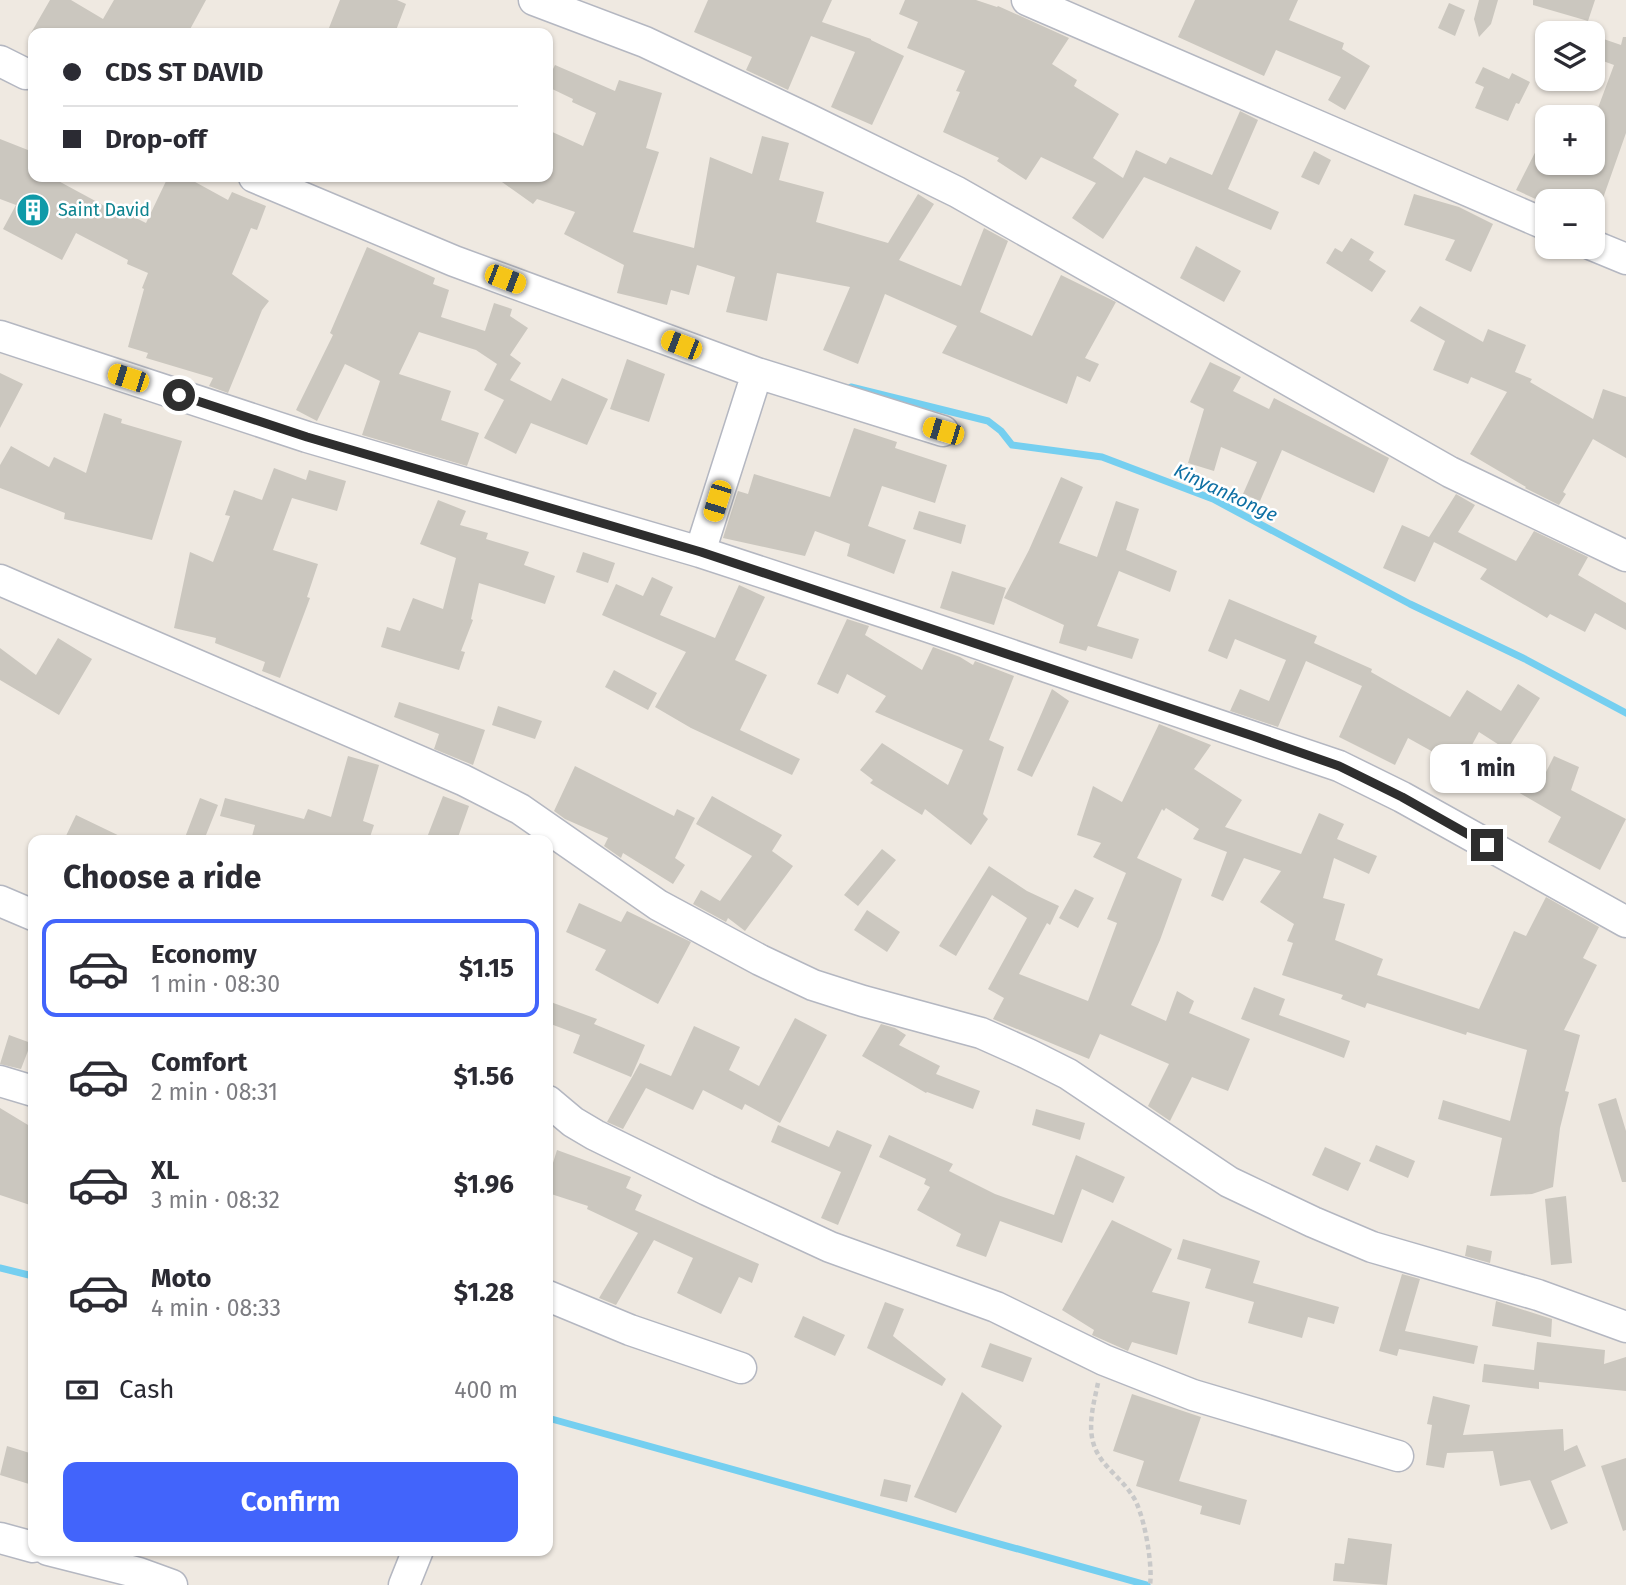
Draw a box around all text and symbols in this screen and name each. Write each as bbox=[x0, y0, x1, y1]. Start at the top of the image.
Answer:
map controls bbox=[1535, 21, 1605, 259]
button: layers bbox=[1535, 21, 1605, 91]
text: CDS ST DAVID bbox=[105, 57, 263, 88]
button: + bbox=[1535, 105, 1605, 175]
text: Drop-off bbox=[105, 124, 207, 155]
button: − bbox=[1535, 189, 1605, 259]
building icon: Saint David bbox=[14, 191, 52, 229]
place label: Saint David bbox=[58, 199, 150, 221]
car bbox=[482, 262, 529, 296]
car bbox=[658, 328, 705, 362]
car bbox=[105, 362, 152, 394]
route start bbox=[163, 379, 195, 411]
car bbox=[920, 415, 967, 447]
water label: Kinyankonge bbox=[1170, 458, 1281, 526]
car bbox=[701, 478, 734, 524]
callout: 1 min bbox=[1429, 744, 1545, 792]
text: 1 min bbox=[1460, 754, 1516, 782]
route end bbox=[1471, 829, 1503, 861]
text: Choose a ride bbox=[63, 858, 261, 896]
icon: car bbox=[67, 937, 130, 1000]
text: Economy bbox=[151, 939, 257, 970]
text: $1.15 bbox=[459, 953, 514, 984]
text: 1 min · 08:30 bbox=[151, 970, 280, 998]
icon: car bbox=[67, 1045, 130, 1108]
text: Comfort bbox=[151, 1047, 247, 1078]
text: $1.56 bbox=[453, 1061, 514, 1092]
text: 2 min · 08:31 bbox=[151, 1078, 278, 1106]
icon: car bbox=[67, 1153, 130, 1216]
text: XL bbox=[151, 1155, 179, 1186]
text: $1.96 bbox=[454, 1169, 514, 1200]
text: 3 min · 08:32 bbox=[151, 1186, 280, 1214]
icon: car bbox=[67, 1261, 130, 1324]
text: Moto bbox=[151, 1263, 211, 1294]
text: $1.28 bbox=[454, 1277, 514, 1308]
text: 4 min · 08:33 bbox=[151, 1294, 281, 1322]
icon: cash bbox=[63, 1371, 101, 1409]
text: Cash bbox=[119, 1374, 175, 1405]
text: 400 m bbox=[454, 1376, 518, 1404]
button: Confirm bbox=[63, 1462, 518, 1542]

